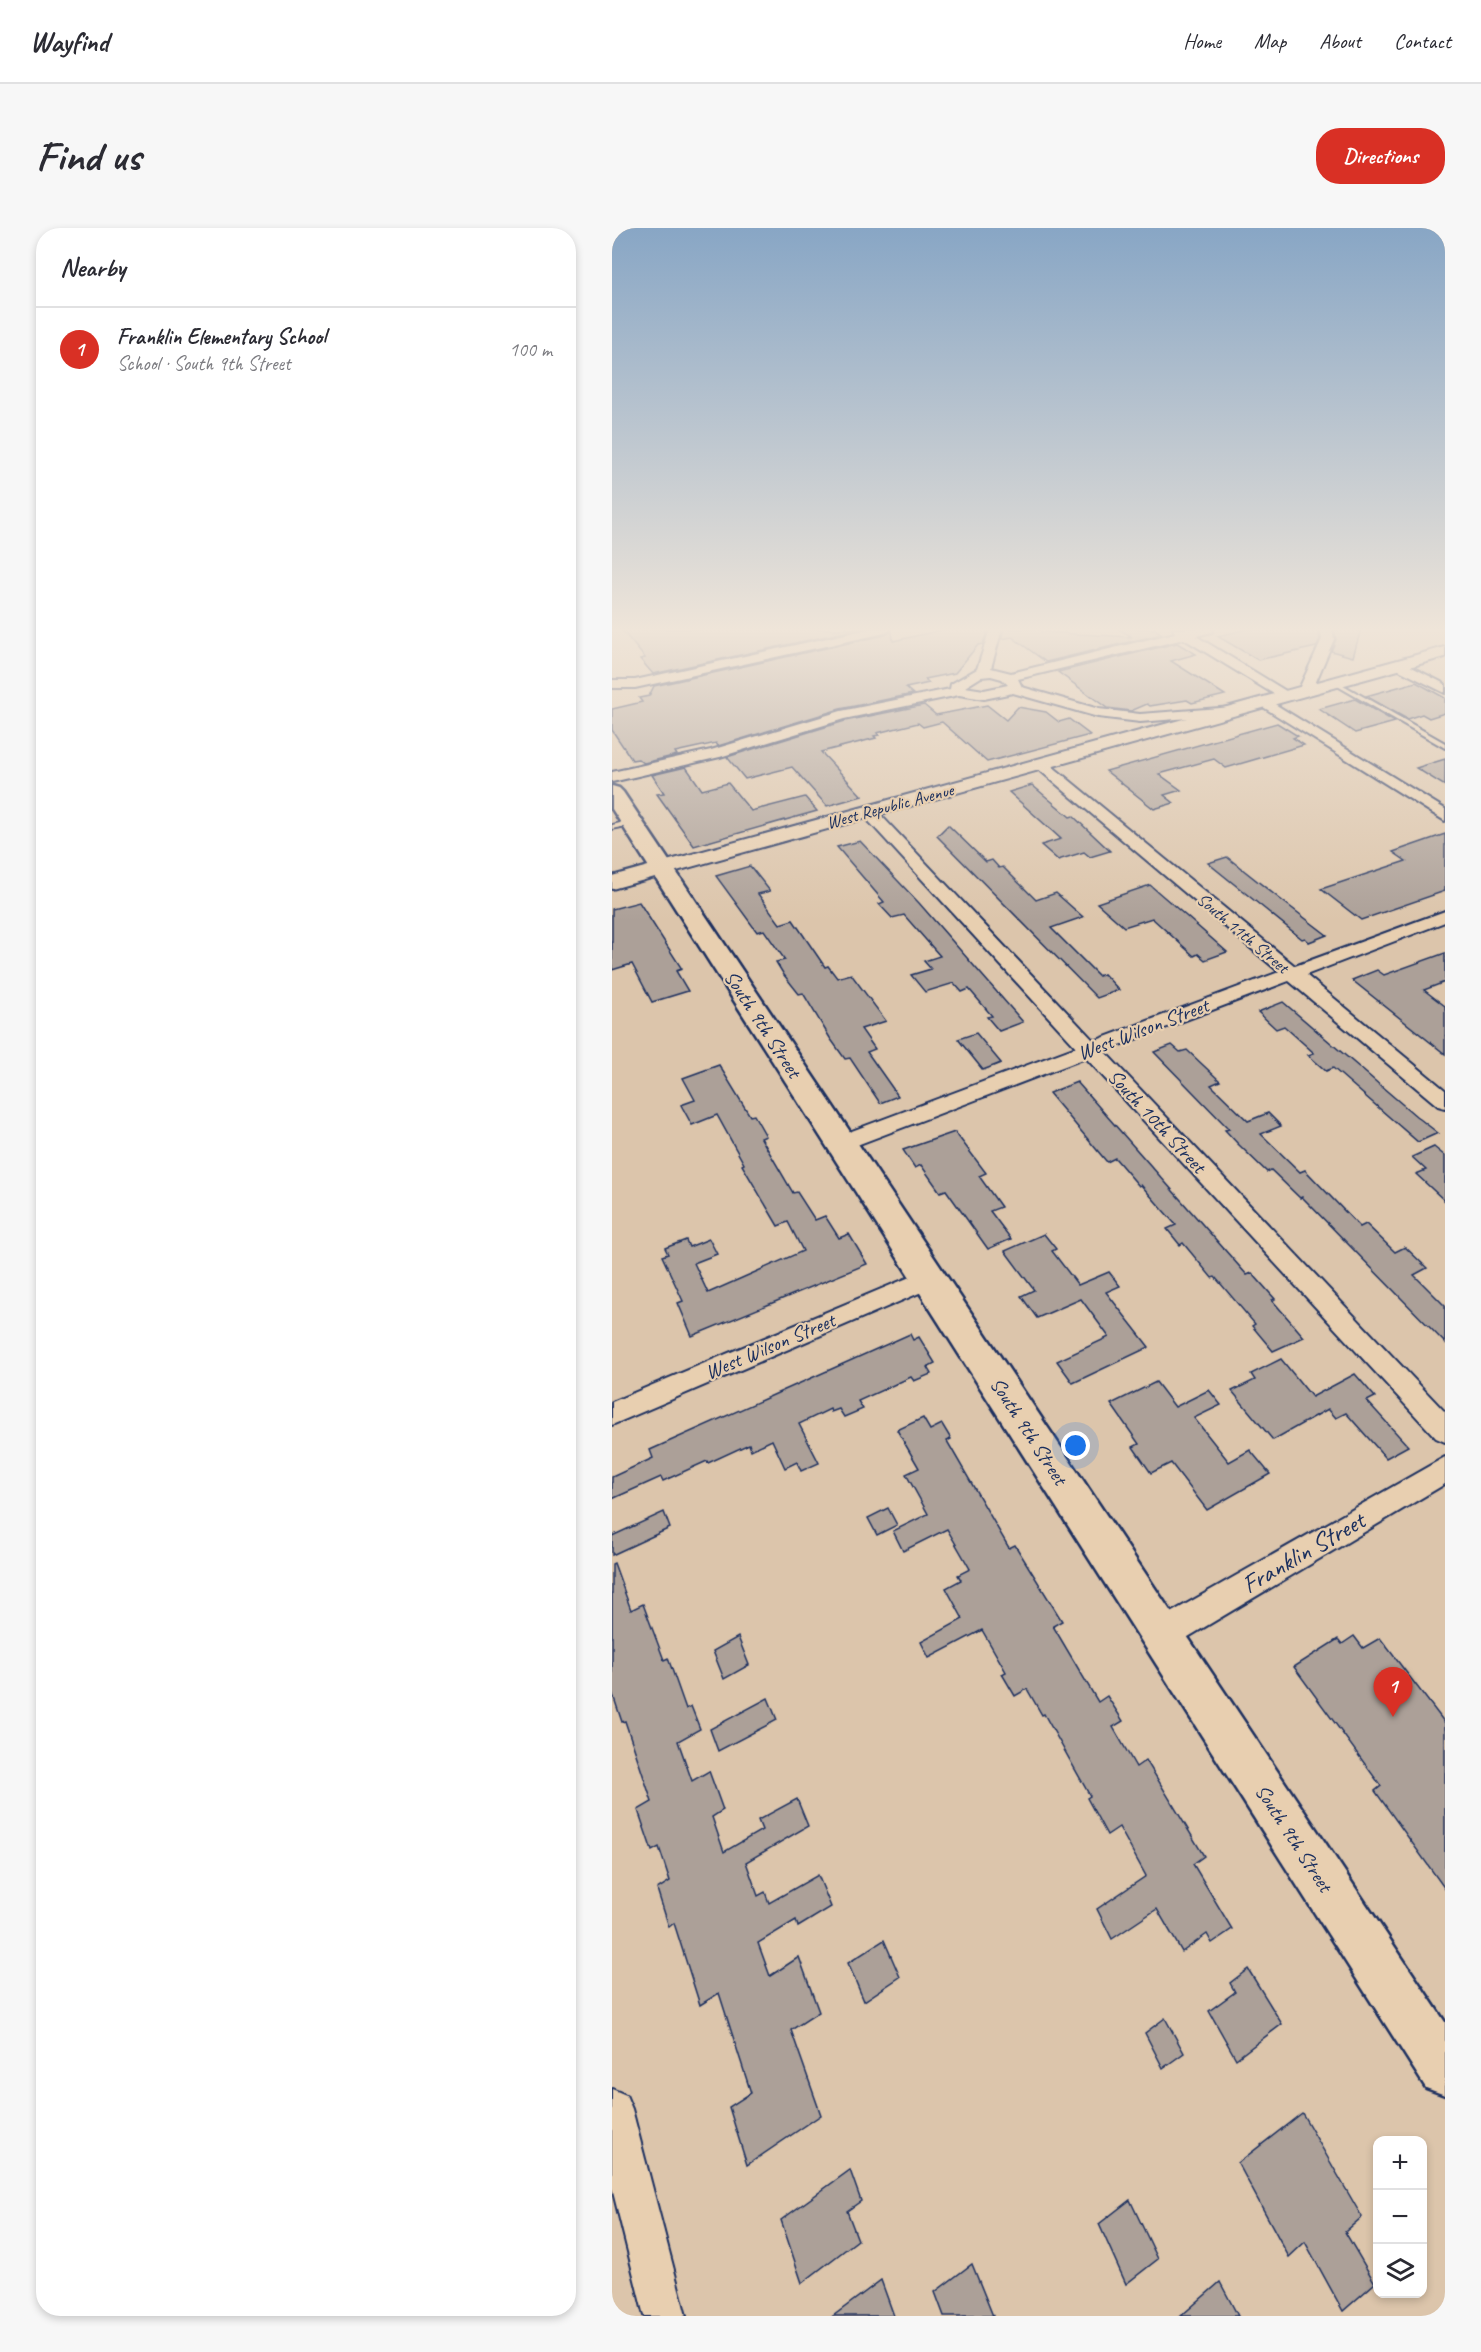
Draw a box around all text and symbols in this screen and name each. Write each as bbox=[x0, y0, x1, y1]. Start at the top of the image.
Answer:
text: Wayfind bbox=[30, 24, 109, 59]
text: Home bbox=[1183, 28, 1221, 54]
text: Map bbox=[1254, 28, 1286, 54]
text: About bbox=[1319, 28, 1361, 54]
text: Contact bbox=[1394, 28, 1451, 54]
button: Directions bbox=[1316, 128, 1445, 184]
text: Find us bbox=[36, 130, 141, 183]
text: Nearby bbox=[60, 251, 125, 284]
text: Franklin Elementary School bbox=[117, 323, 326, 351]
text: 1 bbox=[75, 337, 84, 362]
text: 100 m bbox=[509, 337, 552, 362]
text: School · South 9th Street bbox=[117, 351, 291, 376]
street label: West Republic Avenue bbox=[824, 778, 957, 834]
street label: South 11th Street bbox=[1192, 888, 1295, 979]
street label: South 9th Street bbox=[719, 965, 809, 1084]
street label: West Wilson Street bbox=[1074, 991, 1214, 1066]
street label: South 10th Street bbox=[1102, 1064, 1213, 1180]
street label: West Wilson Street bbox=[701, 1306, 841, 1385]
street label: South 9th Street bbox=[985, 1372, 1075, 1491]
your location bbox=[1061, 1431, 1090, 1460]
street label: Franklin Street bbox=[1236, 1503, 1373, 1601]
pin: 1 bbox=[1374, 1668, 1412, 1717]
street label: South 9th Street bbox=[1250, 1779, 1340, 1898]
map controls bbox=[1373, 2136, 1427, 2298]
button: + bbox=[1373, 2136, 1427, 2190]
button: − bbox=[1373, 2190, 1427, 2244]
button: layers bbox=[1373, 2244, 1427, 2298]

